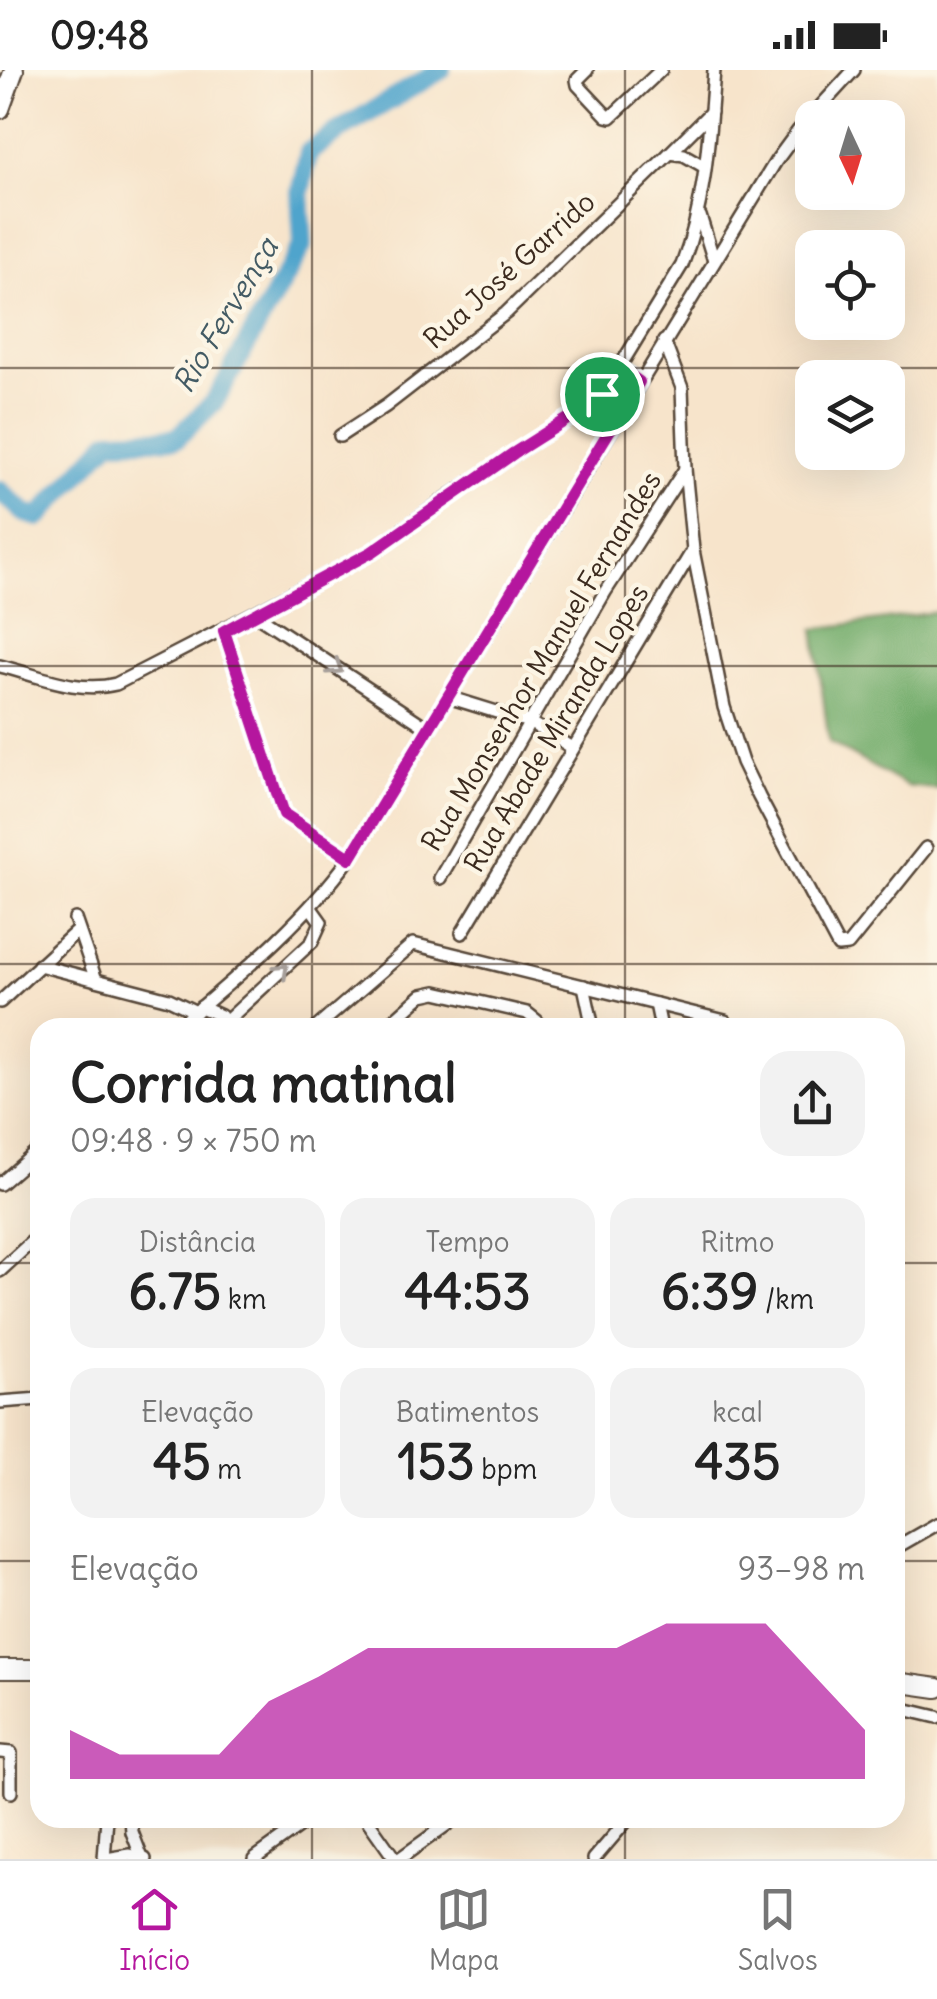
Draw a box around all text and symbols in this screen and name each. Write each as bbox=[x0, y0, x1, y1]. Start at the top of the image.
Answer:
text: 09:48 bbox=[50, 12, 149, 59]
north arrow bbox=[795, 100, 905, 210]
map controls bbox=[795, 100, 905, 470]
street label: Rua José Garrido bbox=[416, 184, 602, 356]
water label: Rio Fervença bbox=[164, 229, 287, 399]
button: locate bbox=[795, 230, 905, 340]
pin bbox=[560, 352, 645, 437]
button: layers bbox=[795, 360, 905, 470]
icon: arrive bbox=[575, 367, 630, 422]
street label: Rua Monsenhor Manuel Fernandes bbox=[413, 464, 669, 858]
street label: Rua Abade Miranda Lopes bbox=[456, 577, 656, 879]
one-way arrow bbox=[325, 655, 343, 674]
one-way arrow bbox=[270, 964, 289, 982]
text: Corrida matinal bbox=[70, 1048, 457, 1117]
button: share bbox=[760, 1051, 865, 1156]
text: 09:48 · 9 × 750 m bbox=[70, 1120, 317, 1161]
text: Distância bbox=[139, 1224, 256, 1260]
text: Tempo bbox=[425, 1224, 510, 1260]
text: Ritmo bbox=[701, 1224, 774, 1260]
text: 6.75 bbox=[129, 1260, 221, 1323]
text: 44:53 bbox=[404, 1260, 531, 1323]
text: 6:39 bbox=[661, 1260, 758, 1323]
text: km bbox=[221, 1281, 266, 1317]
text: /km bbox=[758, 1281, 814, 1317]
text: Elevação bbox=[141, 1394, 254, 1430]
text: Batimentos bbox=[396, 1394, 539, 1430]
text: kcal bbox=[712, 1394, 763, 1430]
text: 45 bbox=[153, 1430, 211, 1493]
text: 153 bbox=[398, 1430, 475, 1493]
text: 435 bbox=[694, 1430, 781, 1493]
text: m bbox=[211, 1451, 242, 1487]
text: bpm bbox=[475, 1451, 537, 1487]
text: Elevação bbox=[70, 1548, 199, 1589]
text: 93–98 m bbox=[738, 1548, 865, 1589]
tab: Início bbox=[119, 1882, 190, 1978]
tab: Mapa bbox=[429, 1882, 499, 1978]
tab: Salvos bbox=[738, 1882, 818, 1978]

